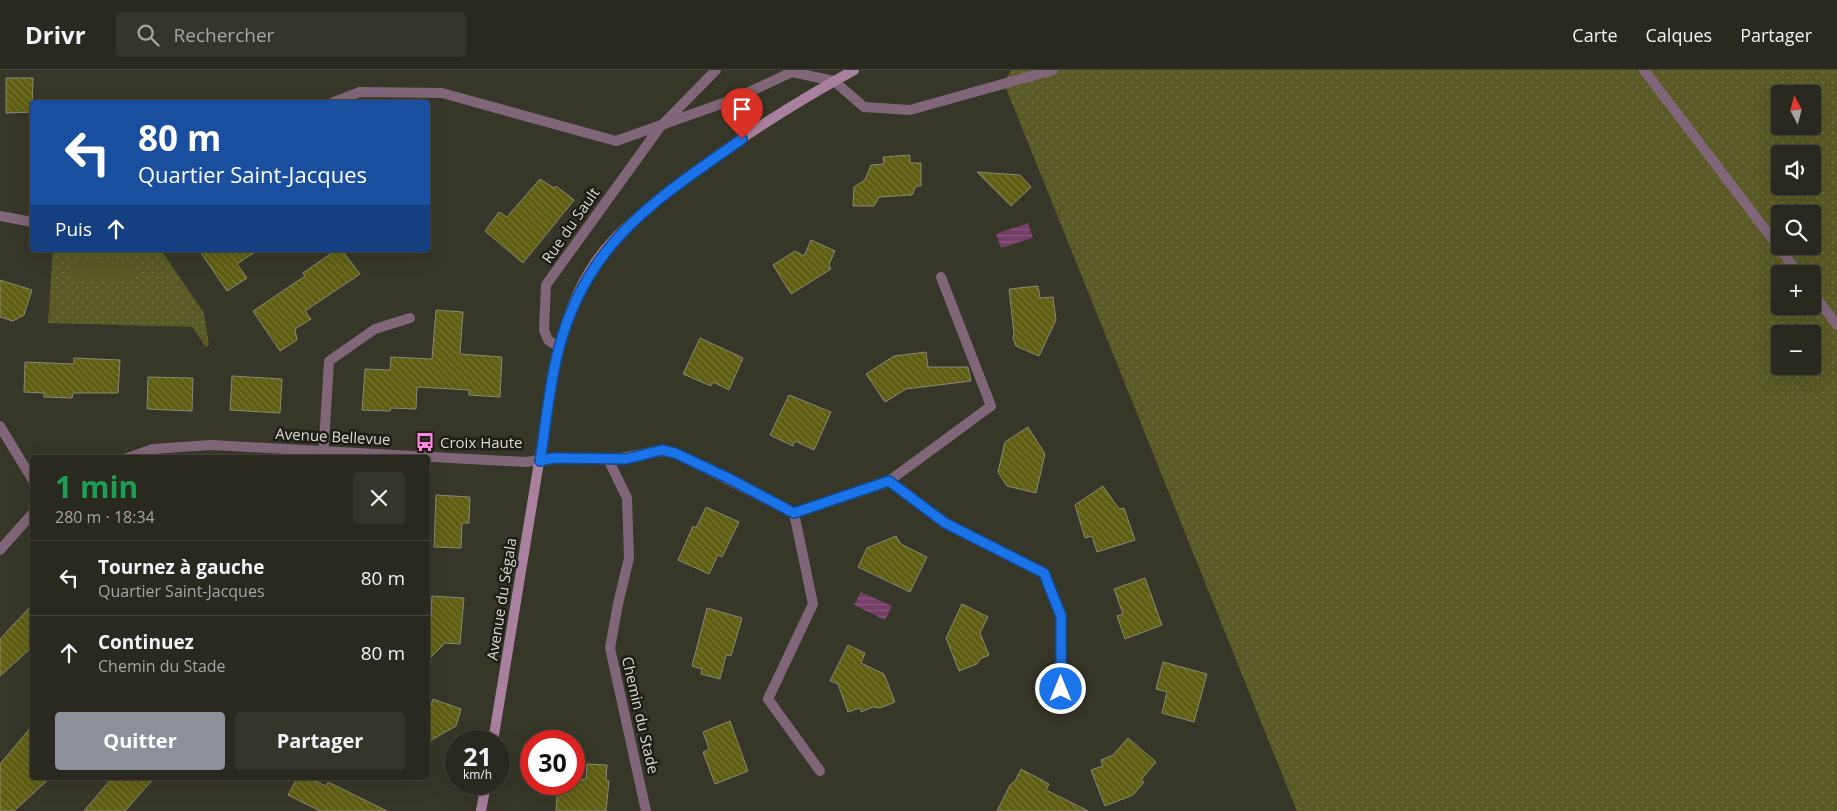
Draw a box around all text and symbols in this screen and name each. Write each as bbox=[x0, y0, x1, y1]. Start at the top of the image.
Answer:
search box bbox=[116, 12, 466, 57]
text: Drivr bbox=[25, 18, 86, 51]
icon: search bbox=[134, 21, 162, 49]
text: Rechercher bbox=[174, 22, 274, 48]
text: Carte bbox=[1572, 23, 1618, 47]
text: Calques bbox=[1646, 23, 1712, 47]
text: Partager bbox=[1740, 23, 1812, 47]
north arrow bbox=[1771, 85, 1821, 135]
map controls bbox=[1771, 85, 1821, 375]
pin bbox=[721, 88, 763, 139]
icon: arrive bbox=[728, 95, 756, 123]
text: 80 m bbox=[138, 114, 221, 161]
icon: left bbox=[55, 120, 120, 185]
button: sound bbox=[1771, 145, 1821, 195]
text: Quartier Saint-Jacques bbox=[138, 159, 367, 189]
street label: Rue du Sault bbox=[537, 183, 603, 267]
button: search bbox=[1771, 205, 1821, 255]
icon: ahead bbox=[102, 215, 130, 243]
text: Puis bbox=[55, 216, 92, 242]
button: + bbox=[1771, 265, 1821, 315]
button: − bbox=[1771, 325, 1821, 375]
street label: Avenue Bellevue bbox=[275, 423, 391, 449]
bus stop icon: Croix Haute bbox=[414, 431, 436, 453]
place label: Croix Haute bbox=[440, 432, 523, 452]
text: 1 min bbox=[55, 466, 138, 507]
button: close bbox=[353, 472, 405, 524]
text: 280 m · 18:34 bbox=[55, 506, 155, 528]
street label: Avenue du Ségala bbox=[481, 536, 521, 662]
text: Tournez à gauche bbox=[98, 554, 264, 580]
icon: left bbox=[55, 564, 83, 592]
text: 80 m bbox=[361, 565, 405, 591]
text: Quartier Saint-Jacques bbox=[98, 580, 265, 602]
text: Continuez bbox=[98, 629, 194, 655]
icon: ahead bbox=[55, 639, 83, 667]
text: 80 m bbox=[361, 640, 405, 666]
street label: Chemin du Stade bbox=[618, 654, 664, 776]
text: Chemin du Stade bbox=[98, 655, 226, 677]
position arrow bbox=[1034, 662, 1086, 714]
button: Quitter bbox=[55, 712, 225, 770]
button: Partager bbox=[235, 712, 405, 770]
speed limit sign: 30 bbox=[520, 730, 585, 795]
text: 21 bbox=[463, 739, 492, 773]
text: km/h bbox=[463, 766, 492, 783]

